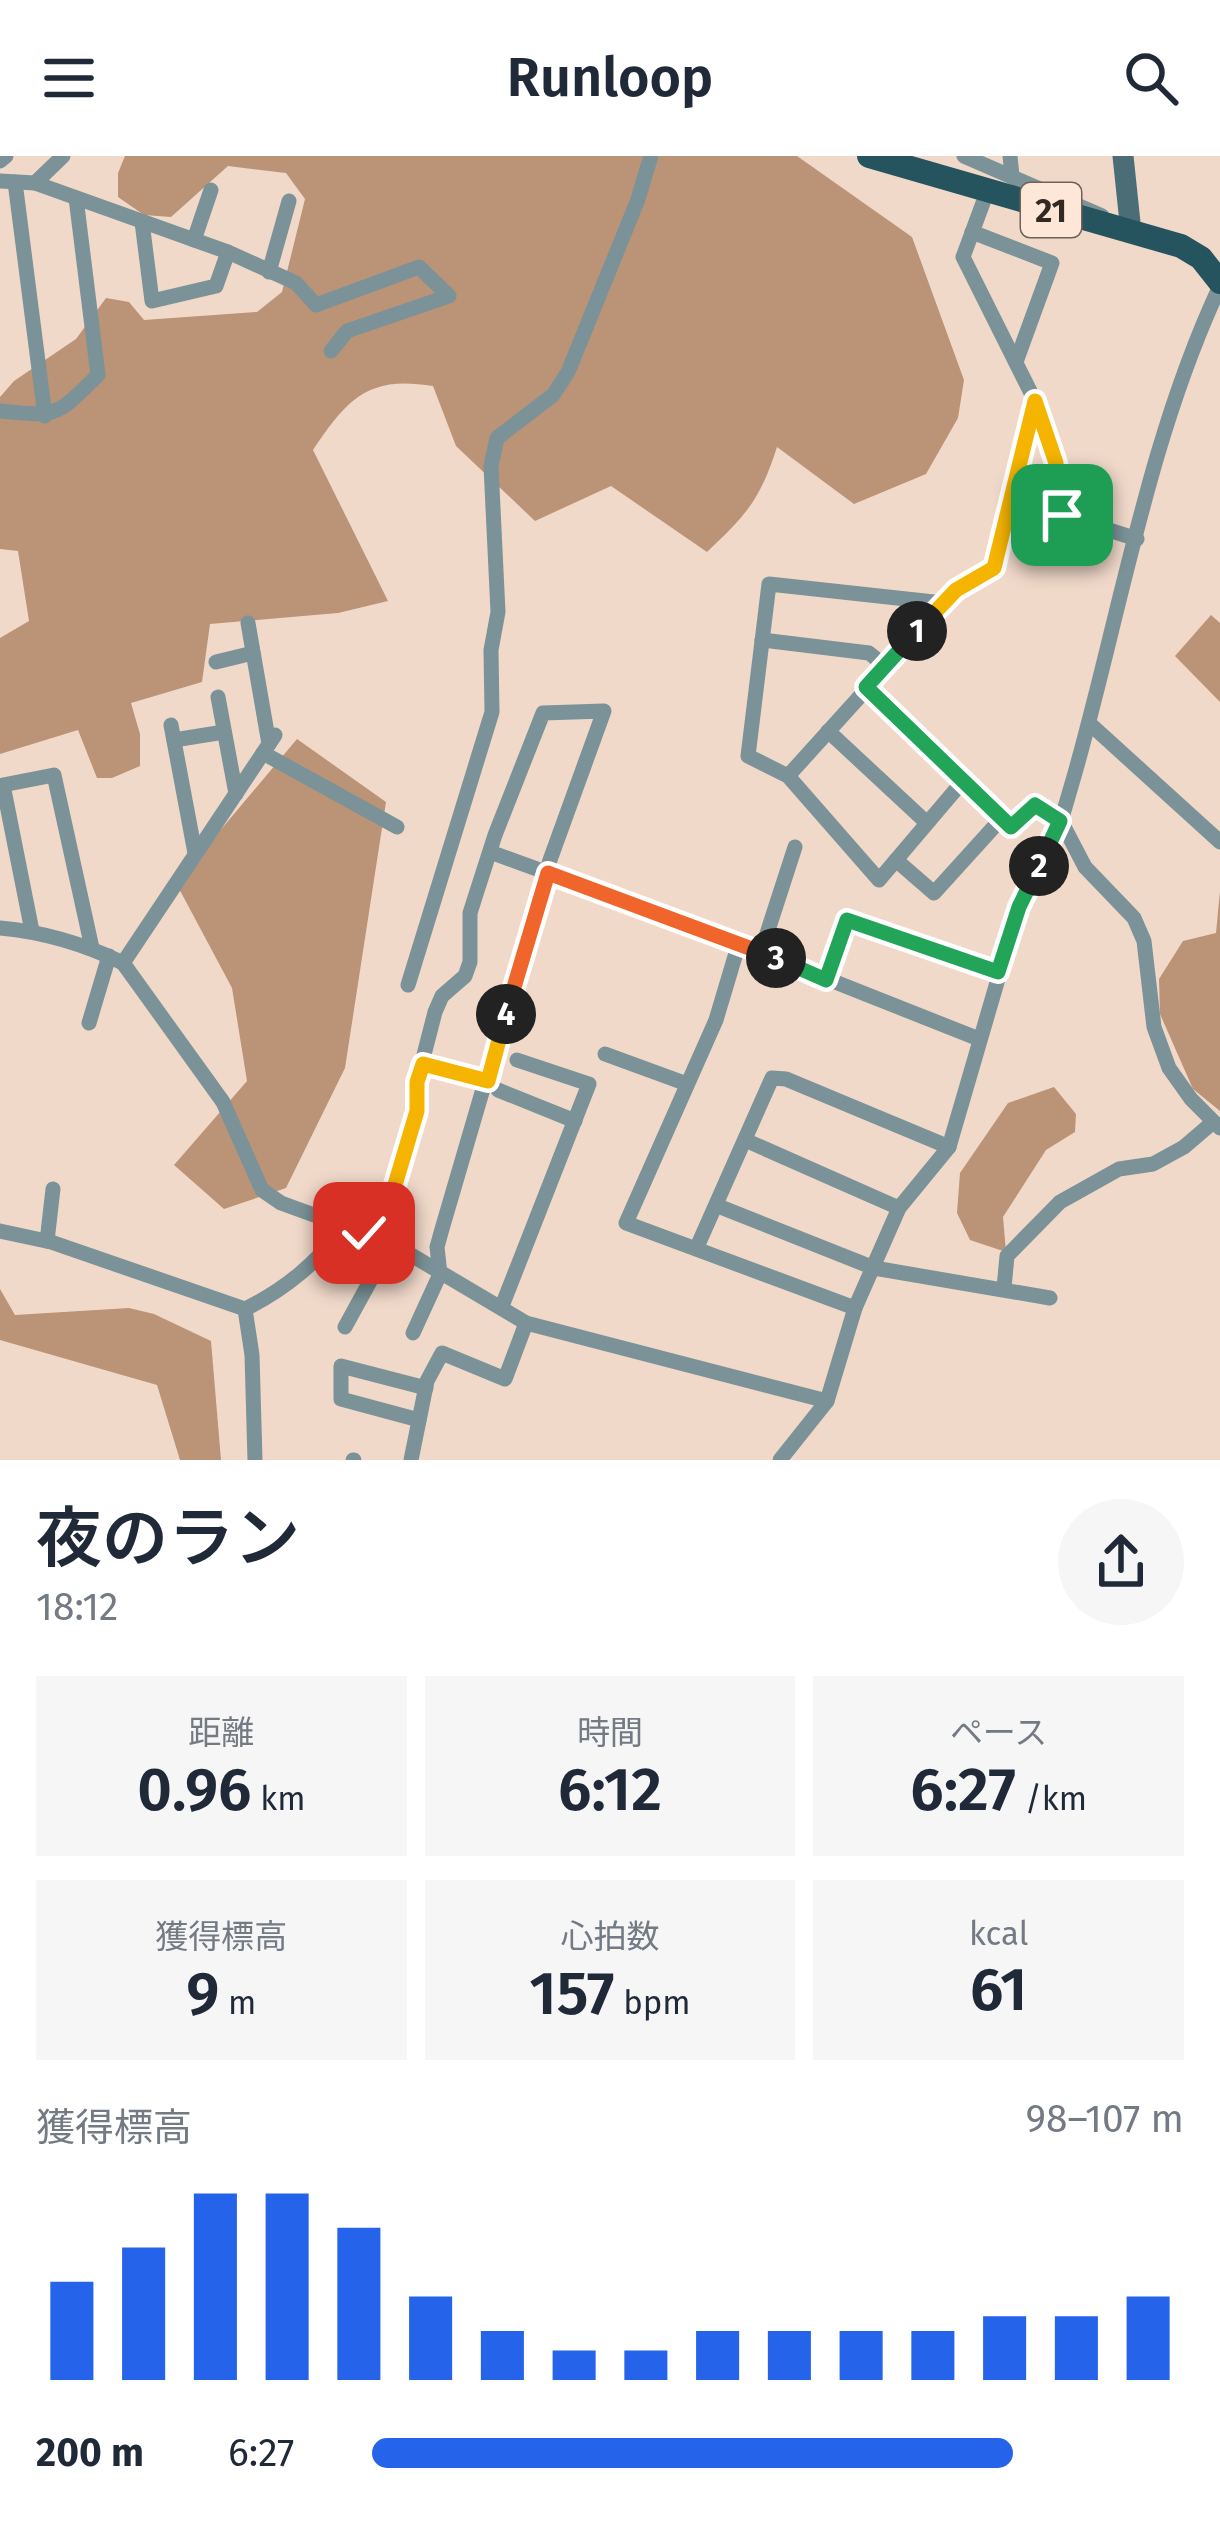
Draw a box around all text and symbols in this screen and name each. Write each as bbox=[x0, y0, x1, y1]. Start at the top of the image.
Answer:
icon: menu bbox=[36, 45, 102, 111]
icon: search bbox=[1118, 45, 1184, 111]
text: Runloop bbox=[507, 46, 713, 110]
road number: 21 bbox=[1021, 183, 1081, 237]
pin bbox=[1011, 464, 1113, 566]
icon: arrive bbox=[1029, 482, 1095, 548]
pin: 1 bbox=[887, 601, 947, 661]
text: 1 bbox=[909, 611, 925, 651]
pin: 2 bbox=[1009, 836, 1069, 896]
text: 2 bbox=[1030, 846, 1048, 886]
pin: 3 bbox=[746, 928, 806, 988]
text: 3 bbox=[767, 938, 785, 978]
pin: 4 bbox=[476, 984, 536, 1044]
text: 4 bbox=[497, 994, 515, 1034]
pin bbox=[313, 1182, 415, 1284]
icon: check bbox=[331, 1200, 397, 1266]
text: 夜のラン bbox=[36, 1499, 300, 1578]
button: share bbox=[1058, 1499, 1184, 1625]
text: 18:12 bbox=[36, 1584, 118, 1630]
text: 距離 bbox=[188, 1713, 254, 1753]
text: 時間 bbox=[577, 1713, 643, 1753]
text: ペース bbox=[950, 1713, 1047, 1753]
text: 0.96 bbox=[137, 1754, 251, 1826]
text: 6:12 bbox=[558, 1754, 662, 1826]
text: 6:27 bbox=[910, 1754, 1016, 1826]
text: km bbox=[251, 1779, 305, 1819]
text: /km bbox=[1016, 1779, 1087, 1819]
text: kcal bbox=[969, 1914, 1028, 1954]
text: 獲得標高 bbox=[155, 1917, 287, 1957]
text: 心拍数 bbox=[560, 1917, 659, 1957]
text: 61 bbox=[970, 1954, 1027, 2026]
text: 9 bbox=[186, 1958, 219, 2030]
text: 157 bbox=[529, 1958, 614, 2030]
text: m bbox=[219, 1983, 256, 2023]
text: bpm bbox=[614, 1983, 691, 2023]
text: 98–107 m bbox=[1026, 2096, 1184, 2142]
text: 獲得標高 bbox=[36, 2105, 192, 2151]
text: 200 m bbox=[36, 2430, 144, 2476]
text: 6:27 bbox=[228, 2430, 294, 2476]

